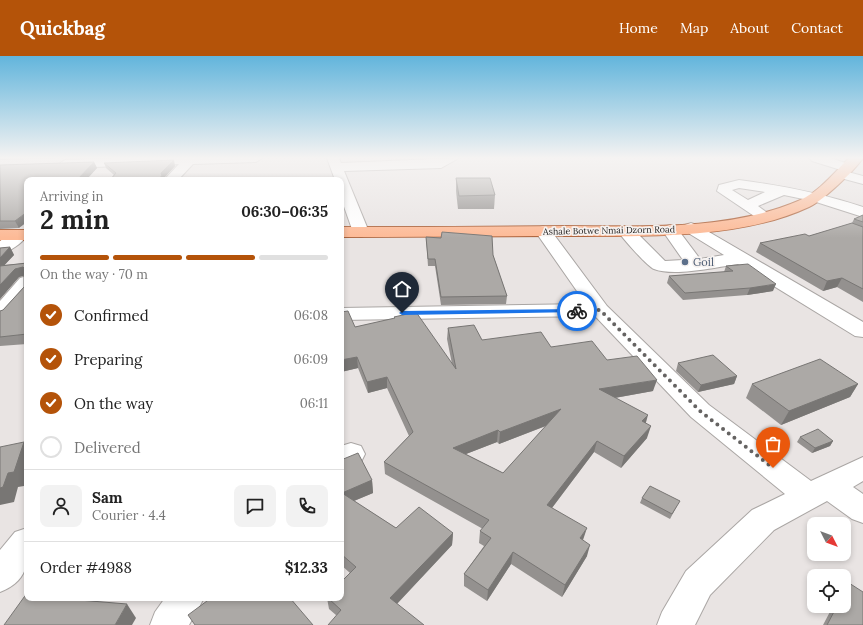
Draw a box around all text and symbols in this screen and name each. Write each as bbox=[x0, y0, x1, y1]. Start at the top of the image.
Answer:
text: Quickbag bbox=[20, 16, 105, 40]
text: Home bbox=[619, 19, 658, 37]
text: Map bbox=[680, 19, 708, 37]
text: About bbox=[730, 19, 769, 37]
text: Contact bbox=[791, 19, 843, 37]
text: Arriving in bbox=[40, 188, 103, 205]
text: 06:30–06:35 bbox=[241, 202, 328, 221]
text: 2 min bbox=[40, 203, 110, 236]
street label: Ashale Botwe Nmai Dzorn Road bbox=[542, 223, 676, 237]
place label: Goil bbox=[693, 255, 714, 269]
marker: Goil bbox=[680, 257, 690, 267]
text: On the way · 70 m bbox=[40, 266, 148, 283]
pin bbox=[385, 272, 419, 313]
icon: home bbox=[391, 278, 413, 300]
courier bbox=[557, 291, 597, 331]
icon: bike bbox=[566, 300, 588, 322]
icon: check bbox=[40, 304, 62, 326]
text: Confirmed bbox=[74, 306, 149, 325]
text: 06:08 bbox=[294, 307, 328, 324]
icon: check bbox=[40, 348, 62, 370]
text: Preparing bbox=[74, 350, 142, 369]
text: 06:09 bbox=[294, 351, 328, 368]
icon: check bbox=[40, 392, 62, 414]
text: On the way bbox=[74, 394, 153, 413]
text: 06:11 bbox=[300, 395, 328, 412]
pin bbox=[756, 427, 790, 468]
icon: bag bbox=[762, 433, 784, 455]
text: Delivered bbox=[74, 438, 141, 457]
button: person bbox=[40, 485, 82, 527]
button: chat bbox=[234, 485, 276, 527]
button: phone bbox=[286, 485, 328, 527]
text: Sam bbox=[92, 488, 123, 507]
text: Courier · 4.4 bbox=[92, 507, 166, 524]
north arrow bbox=[807, 517, 851, 561]
map controls bbox=[807, 517, 851, 613]
text: Order #4988 bbox=[40, 558, 132, 577]
text: $12.33 bbox=[285, 558, 328, 577]
button: locate bbox=[807, 569, 851, 613]

